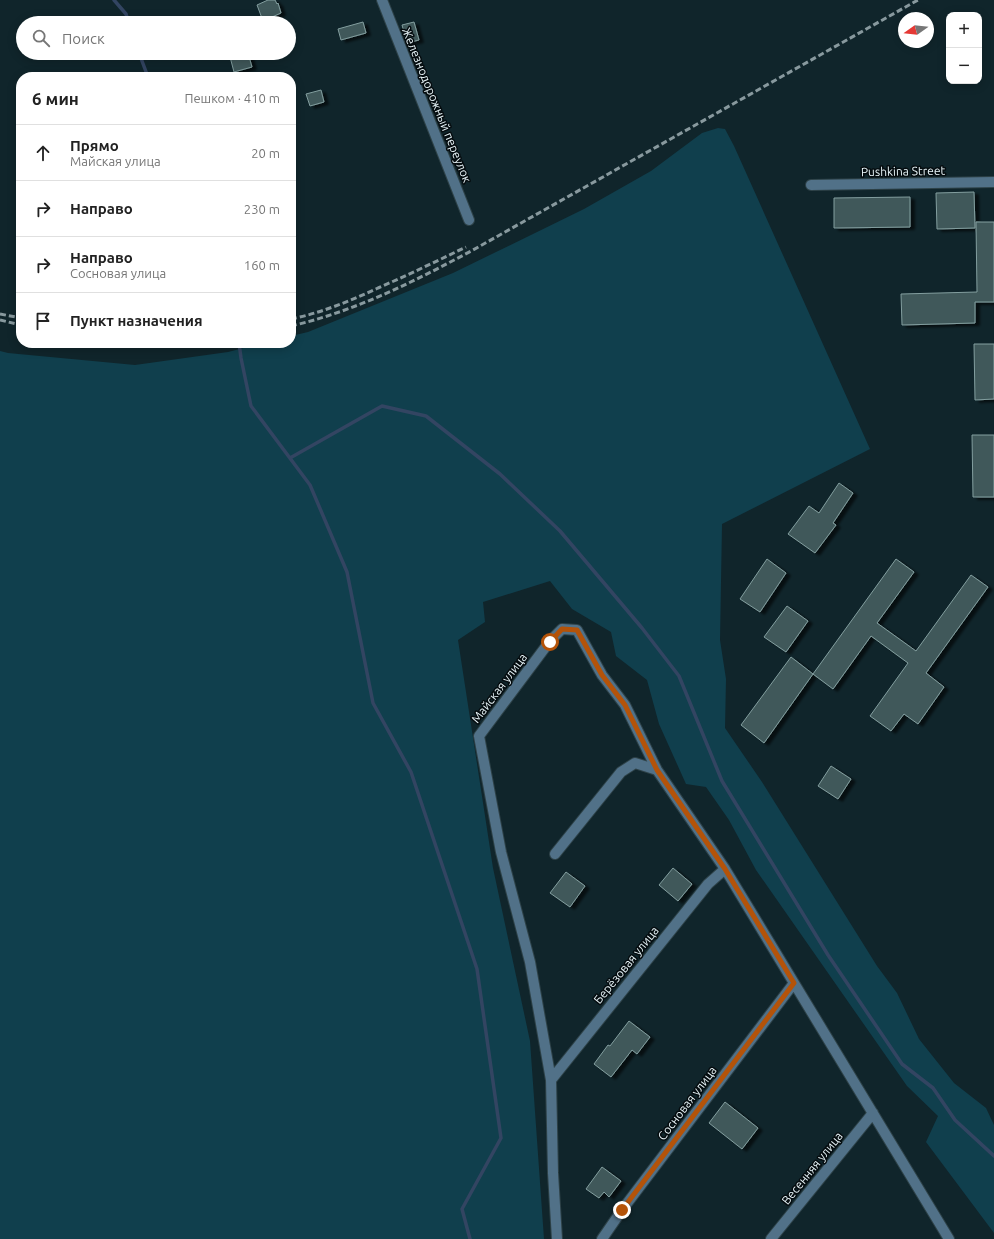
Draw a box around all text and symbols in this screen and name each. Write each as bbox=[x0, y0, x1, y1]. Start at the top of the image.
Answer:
north arrow bbox=[898, 12, 934, 48]
map controls bbox=[946, 12, 982, 84]
button: + bbox=[946, 12, 982, 48]
search box bbox=[16, 16, 296, 60]
street label: Железнодорожный переулок bbox=[400, 26, 474, 184]
icon: search bbox=[30, 27, 52, 49]
text: Поиск bbox=[62, 30, 105, 47]
button: − bbox=[946, 48, 982, 84]
text: 6 мин bbox=[32, 89, 79, 108]
text: Пешком · 410 m bbox=[184, 91, 280, 105]
text: Прямо bbox=[70, 137, 119, 154]
icon: ahead bbox=[32, 142, 54, 164]
text: 20 m bbox=[251, 146, 280, 160]
text: Майская улица bbox=[70, 154, 161, 168]
street label: Pushkina Street bbox=[861, 164, 946, 178]
icon: right bbox=[32, 198, 54, 220]
text: Направо bbox=[70, 200, 133, 217]
text: 230 m bbox=[244, 202, 280, 216]
text: Направо bbox=[70, 249, 133, 266]
icon: right bbox=[32, 254, 54, 276]
text: 160 m bbox=[244, 258, 280, 272]
text: Сосновая улица bbox=[70, 266, 166, 280]
icon: arrive bbox=[32, 310, 54, 332]
text: Пункт назначения bbox=[70, 312, 203, 329]
route start bbox=[541, 633, 559, 651]
street label: Майская улица bbox=[469, 651, 529, 725]
street label: Берёзовая улица bbox=[591, 924, 661, 1006]
street label: Сосновая улица bbox=[655, 1064, 719, 1142]
street label: Весенняя улица bbox=[779, 1129, 845, 1207]
route end bbox=[613, 1201, 631, 1219]

